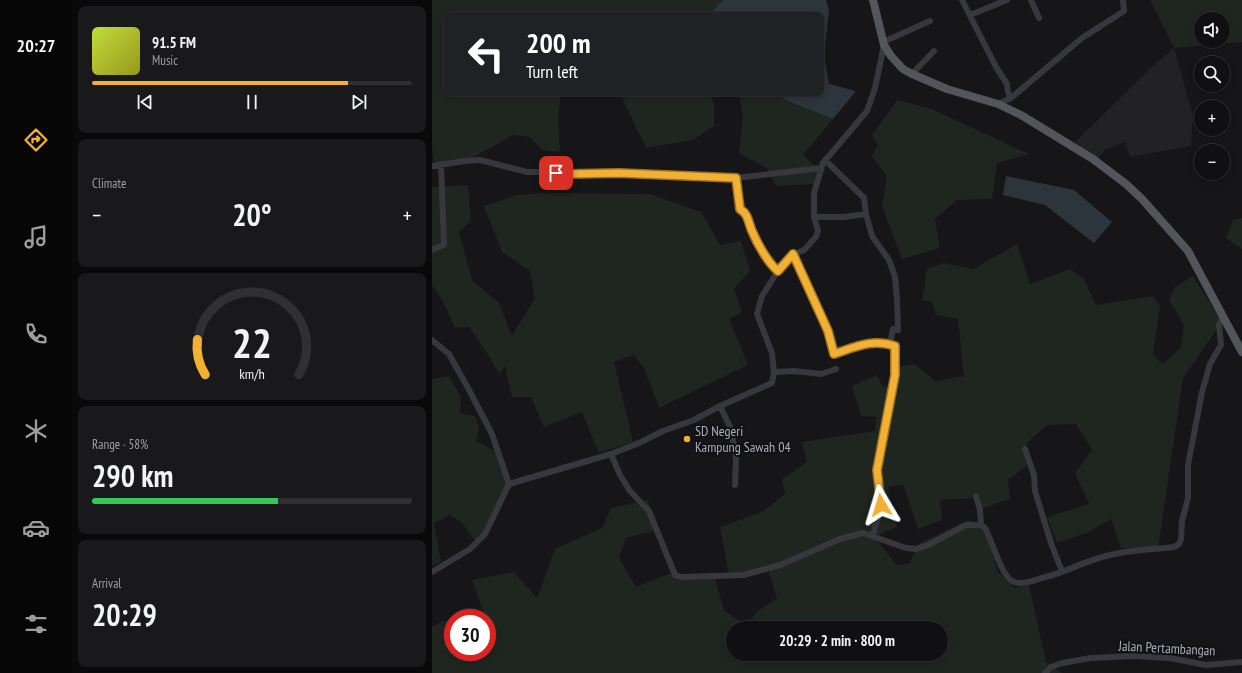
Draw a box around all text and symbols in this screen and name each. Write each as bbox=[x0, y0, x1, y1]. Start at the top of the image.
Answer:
map controls bbox=[1194, 12, 1230, 180]
button: sound bbox=[1194, 12, 1230, 48]
text: 200 m bbox=[526, 24, 590, 61]
icon: left bbox=[460, 28, 512, 80]
text: 91.5 FM bbox=[152, 33, 196, 52]
text: 20:27 bbox=[17, 34, 55, 57]
text: Music bbox=[152, 52, 178, 69]
button: search bbox=[1194, 56, 1230, 92]
text: Turn left bbox=[526, 60, 578, 83]
icon: previous bbox=[134, 91, 156, 113]
icon: pause bbox=[241, 91, 263, 113]
icon: next bbox=[348, 91, 370, 113]
button: + bbox=[1194, 100, 1230, 136]
icon: directions bbox=[22, 126, 50, 154]
button: − bbox=[1194, 144, 1230, 180]
pin bbox=[539, 156, 573, 190]
icon: arrive bbox=[545, 162, 567, 184]
text: Climate bbox=[92, 175, 126, 192]
text: 20° bbox=[232, 195, 272, 234]
text: − bbox=[92, 201, 101, 229]
text: + bbox=[403, 201, 412, 229]
icon: music bbox=[22, 223, 50, 251]
text: 22 bbox=[232, 315, 272, 368]
icon: phone bbox=[22, 320, 50, 348]
text: km/h bbox=[239, 363, 265, 382]
icon: climate bbox=[22, 417, 50, 445]
place label: SD Negeri Kampung Sawah 04 bbox=[695, 422, 792, 456]
marker: SD Negeri Kampung Sawah 04 bbox=[682, 434, 692, 444]
text: Range · 58% bbox=[92, 436, 148, 453]
text: 290 km bbox=[92, 456, 173, 495]
position arrow bbox=[860, 484, 902, 526]
icon: car bbox=[22, 514, 50, 542]
text: Arrival bbox=[92, 575, 121, 592]
text: 20:29 bbox=[92, 595, 157, 634]
speed limit sign: 30 bbox=[444, 609, 496, 661]
icon: filters bbox=[22, 610, 50, 638]
text: 20:29 · 2 min · 800 m bbox=[779, 631, 895, 650]
street label: Jalan Pertambangan bbox=[1117, 636, 1216, 660]

